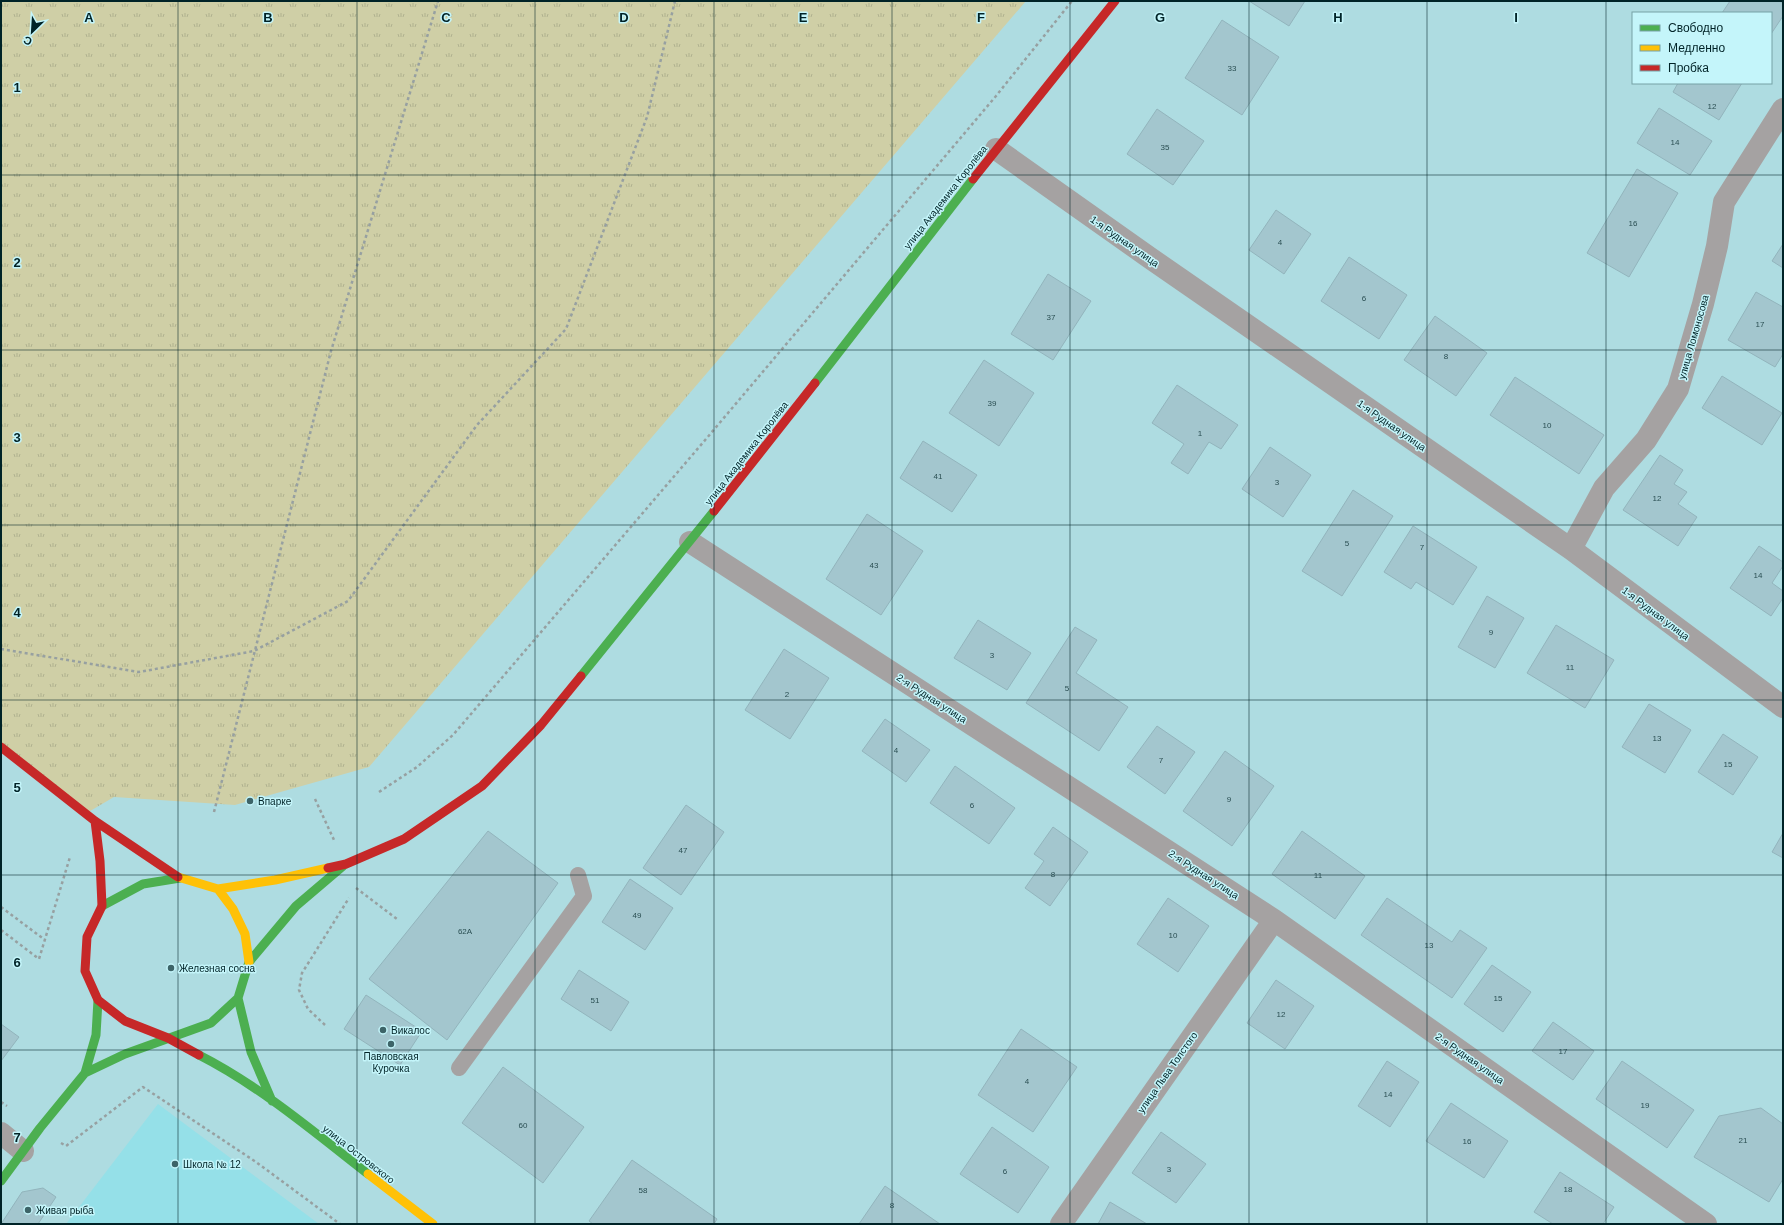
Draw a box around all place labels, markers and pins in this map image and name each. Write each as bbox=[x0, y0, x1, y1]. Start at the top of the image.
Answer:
marker: Впарке bbox=[245, 796, 255, 806]
place label: Впарке bbox=[258, 796, 292, 807]
marker: Железная сосна bbox=[166, 963, 176, 973]
place label: Железная сосна bbox=[179, 963, 256, 974]
marker: Викалос bbox=[378, 1025, 388, 1035]
place label: Викалос bbox=[391, 1025, 430, 1036]
marker: Павловская Курочка bbox=[386, 1039, 396, 1049]
place label: Павловская Курочка bbox=[363, 1051, 419, 1074]
marker: Школа № 12 bbox=[170, 1159, 180, 1169]
place label: Школа № 12 bbox=[183, 1159, 241, 1170]
marker: Живая рыба bbox=[23, 1205, 33, 1215]
place label: Живая рыба bbox=[36, 1205, 94, 1216]

